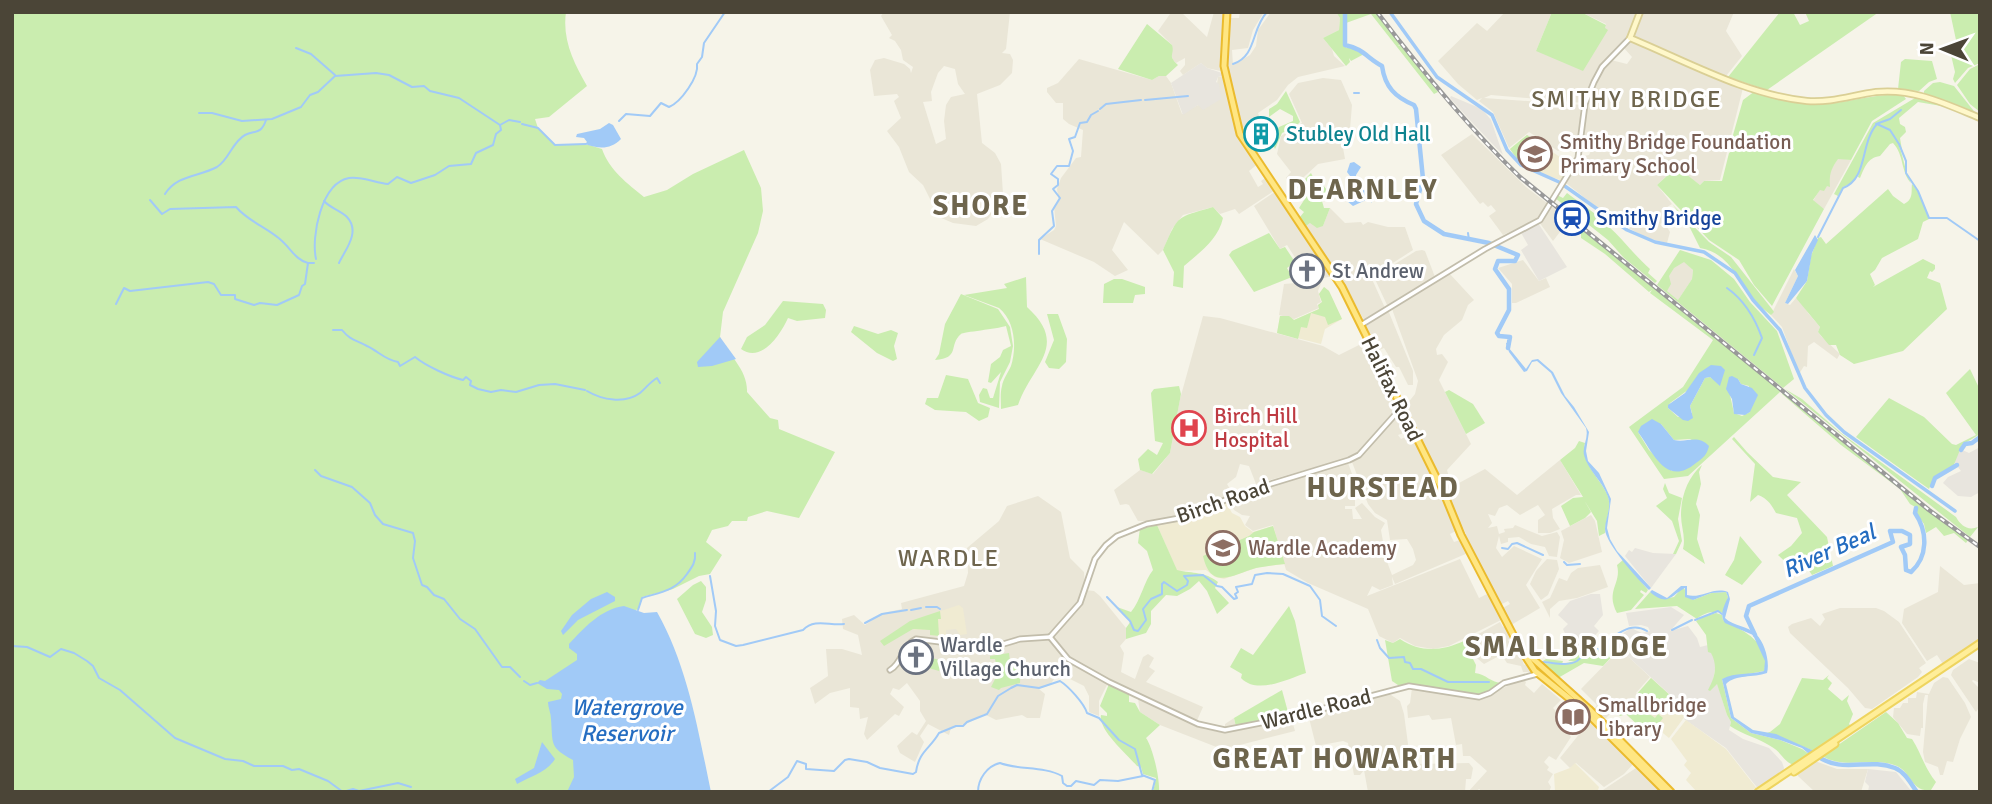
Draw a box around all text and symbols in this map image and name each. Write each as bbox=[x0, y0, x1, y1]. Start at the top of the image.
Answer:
north arrow bbox=[1908, 14, 1978, 84]
text: N bbox=[1915, 42, 1939, 56]
district label: SMITHY BRIDGE bbox=[1531, 84, 1723, 114]
building icon: Stubley Old Hall bbox=[1242, 115, 1280, 153]
place label: Stubley Old Hall bbox=[1286, 121, 1431, 147]
place label: Smithy Bridge Foundation Primary School bbox=[1560, 129, 1792, 179]
school or university icon: Smithy Bridge Foundation Primary School bbox=[1516, 135, 1554, 173]
district label: DEARNLEY bbox=[1287, 173, 1439, 207]
district label: SHORE bbox=[933, 189, 1029, 223]
station icon: Smithy Bridge bbox=[1553, 199, 1591, 237]
place label: Smithy Bridge bbox=[1596, 205, 1722, 231]
church icon: St Andrew bbox=[1288, 252, 1326, 290]
place label: St Andrew bbox=[1332, 258, 1424, 284]
street label: Halifax Road bbox=[1355, 332, 1429, 446]
place label: Birch Hill Hospital bbox=[1214, 403, 1298, 453]
hospital icon: Birch Hill Hospital bbox=[1170, 409, 1208, 447]
district label: HURSTEAD bbox=[1306, 471, 1460, 505]
street label: Birch Road bbox=[1173, 473, 1273, 529]
water label: River Beal bbox=[1778, 517, 1882, 584]
school or university icon: Wardle Academy bbox=[1204, 529, 1242, 567]
place label: Wardle Academy bbox=[1248, 535, 1397, 561]
district label: WARDLE bbox=[898, 543, 1000, 573]
district label: SMALLBRIDGE bbox=[1465, 630, 1669, 664]
place label: Wardle Village Church bbox=[940, 632, 1071, 682]
church icon: Wardle Village Church bbox=[897, 638, 935, 676]
street label: Wardle Road bbox=[1258, 683, 1374, 735]
place label: Smallbridge Library bbox=[1598, 692, 1707, 742]
water label: Watergrove Reservoir bbox=[571, 693, 684, 748]
library icon: Smallbridge Library bbox=[1554, 698, 1592, 736]
district label: GREAT HOWARTH bbox=[1212, 742, 1458, 776]

